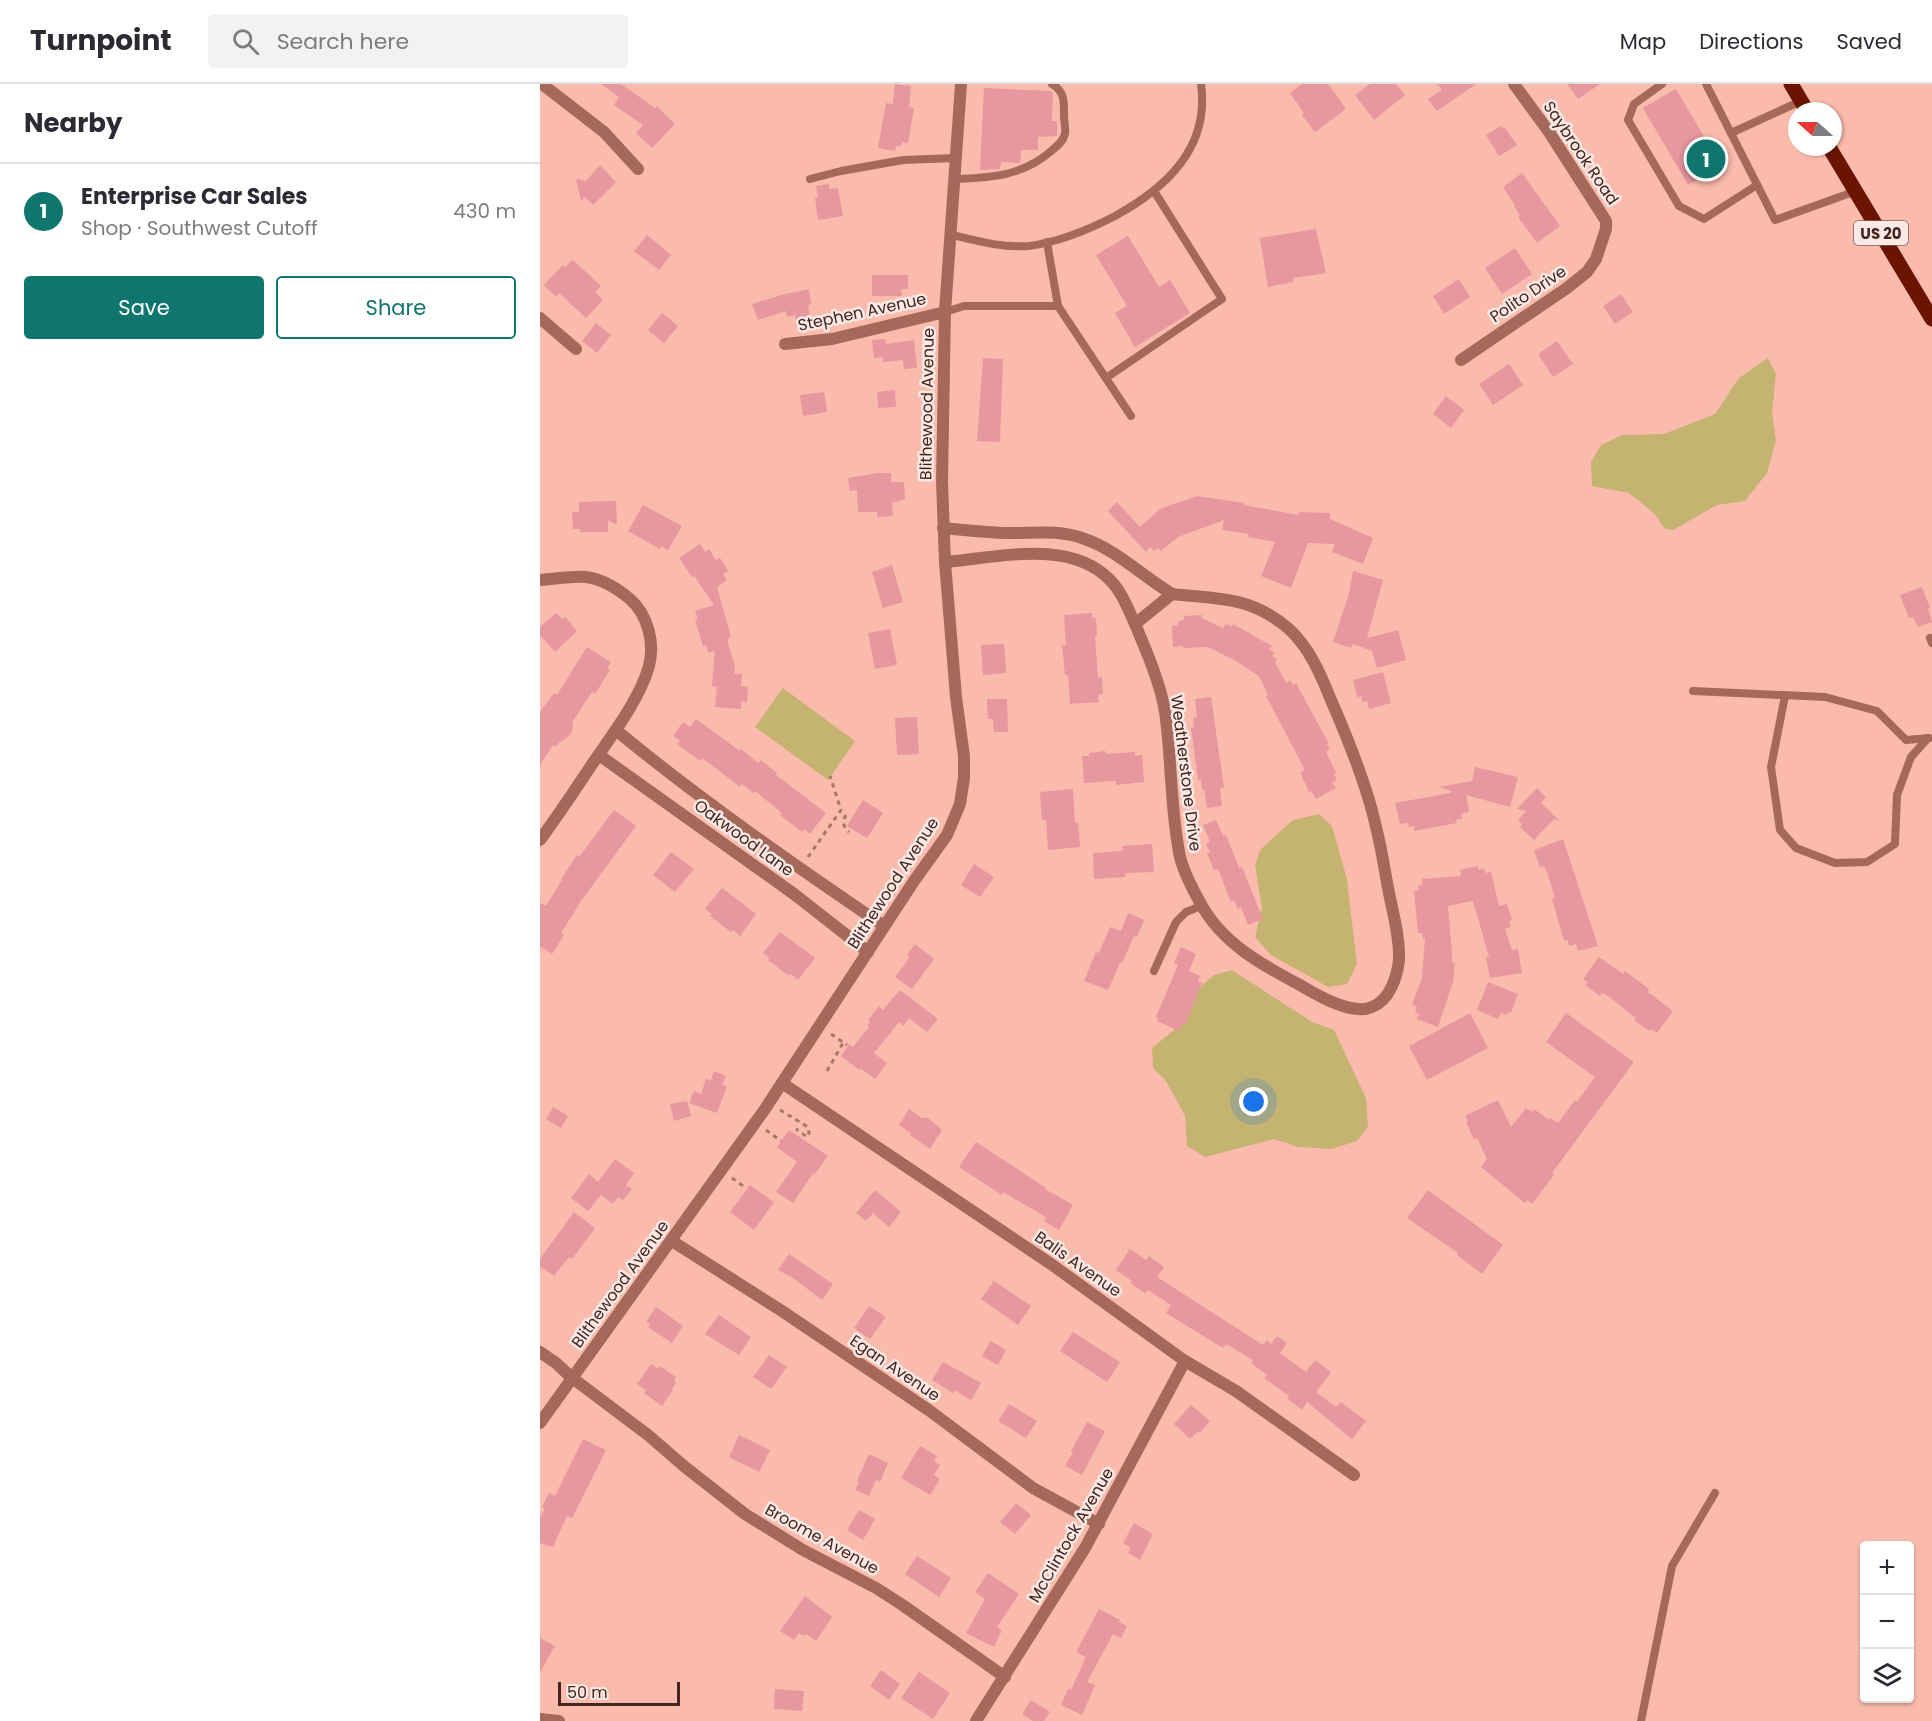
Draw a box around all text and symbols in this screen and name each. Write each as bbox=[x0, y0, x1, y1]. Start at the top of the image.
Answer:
search box bbox=[208, 14, 628, 68]
text: Turnpoint bbox=[30, 21, 172, 60]
icon: search bbox=[229, 25, 262, 58]
text: Search here bbox=[277, 26, 409, 57]
text: Map bbox=[1620, 27, 1666, 56]
text: Directions bbox=[1699, 27, 1803, 56]
text: Saved bbox=[1836, 27, 1902, 56]
street label: Saybrook Road bbox=[1538, 97, 1624, 209]
north arrow bbox=[1788, 102, 1842, 156]
text: Nearby bbox=[24, 105, 122, 141]
pin: 1 bbox=[1686, 136, 1726, 182]
text: Enterprise Car Sales bbox=[81, 181, 308, 212]
text: 1 bbox=[40, 197, 47, 225]
text: 430 m bbox=[453, 197, 516, 225]
text: Shop · Southwest Cutoff bbox=[81, 214, 318, 242]
road number: US 20 bbox=[1854, 221, 1908, 245]
street label: Polito Drive bbox=[1485, 260, 1571, 328]
button: Save bbox=[24, 276, 264, 339]
button: Share bbox=[276, 276, 516, 339]
street label: Stephen Avenue bbox=[796, 287, 928, 337]
street label: Blithewood Avenue bbox=[914, 328, 940, 480]
street label: Weatherstone Drive bbox=[1165, 694, 1207, 853]
street label: Oakwood Lane bbox=[689, 794, 799, 882]
street label: Blithewood Avenue bbox=[842, 813, 944, 953]
your location bbox=[1239, 1087, 1268, 1116]
street label: Blithewood Avenue bbox=[566, 1216, 674, 1352]
street label: Balis Avenue bbox=[1030, 1226, 1126, 1302]
street label: Egan Avenue bbox=[845, 1329, 945, 1407]
street label: McClintock Avenue bbox=[1023, 1463, 1119, 1607]
street label: Broome Avenue bbox=[761, 1498, 883, 1580]
map controls bbox=[1860, 1541, 1914, 1703]
button: + bbox=[1860, 1541, 1914, 1595]
button: − bbox=[1860, 1595, 1914, 1649]
button: layers bbox=[1860, 1649, 1914, 1703]
scale bar bbox=[558, 1679, 680, 1706]
text: 50 m bbox=[567, 1681, 608, 1704]

